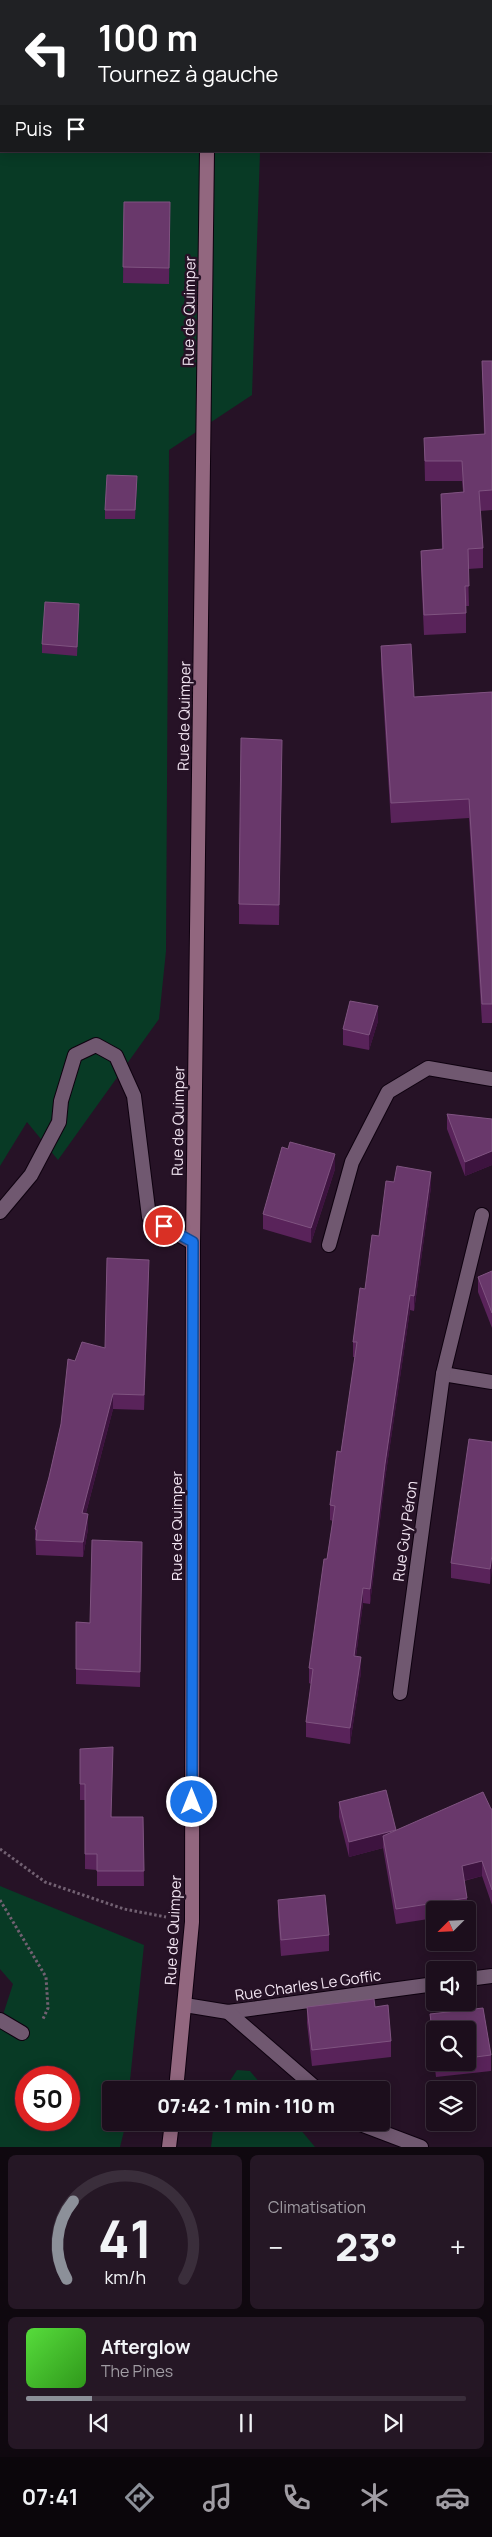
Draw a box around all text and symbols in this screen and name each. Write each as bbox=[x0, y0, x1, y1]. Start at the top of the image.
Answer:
text: 100 m bbox=[98, 14, 198, 62]
icon: left bbox=[15, 20, 80, 85]
text: Tournez à gauche bbox=[98, 59, 278, 89]
icon: arrive bbox=[62, 115, 90, 143]
text: Puis bbox=[15, 116, 52, 142]
street label: Rue de Quimper bbox=[178, 255, 200, 366]
street label: Rue de Quimper bbox=[173, 660, 195, 771]
street label: Rue de Quimper bbox=[167, 1065, 189, 1176]
pin bbox=[143, 1205, 185, 1247]
icon: arrive bbox=[150, 1212, 178, 1240]
street label: Rue de Quimper bbox=[166, 1471, 187, 1581]
street label: Rue Guy Péron bbox=[388, 1479, 422, 1583]
position arrow bbox=[165, 1775, 217, 1827]
street label: Rue de Quimper bbox=[160, 1874, 186, 1985]
north arrow bbox=[426, 1901, 476, 1951]
map controls bbox=[426, 1901, 476, 2131]
button: sound bbox=[426, 1961, 476, 2011]
street label: Rue Charles Le Goffic bbox=[233, 1964, 383, 2006]
button: search bbox=[426, 2021, 476, 2071]
speed limit sign: 50 bbox=[15, 2066, 80, 2131]
button: layers bbox=[426, 2081, 476, 2131]
text: 07:42 · 1 min · 110 m bbox=[157, 2093, 335, 2119]
text: Climatisation bbox=[268, 2196, 366, 2218]
text: 41 bbox=[98, 2203, 152, 2274]
text: 23° bbox=[335, 2220, 398, 2272]
text: − bbox=[268, 2228, 283, 2266]
text: + bbox=[450, 2228, 466, 2266]
text: km/h bbox=[104, 2265, 146, 2289]
text: Afterglow bbox=[101, 2334, 190, 2360]
text: The Pines bbox=[101, 2360, 173, 2382]
icon: previous bbox=[85, 2409, 113, 2437]
icon: pause bbox=[232, 2409, 260, 2437]
icon: next bbox=[379, 2409, 407, 2437]
icon: directions bbox=[122, 2480, 157, 2515]
icon: music bbox=[200, 2480, 235, 2515]
icon: phone bbox=[279, 2480, 314, 2515]
icon: climate bbox=[357, 2480, 392, 2515]
icon: car bbox=[435, 2480, 470, 2515]
text: 07:41 bbox=[22, 2482, 78, 2512]

